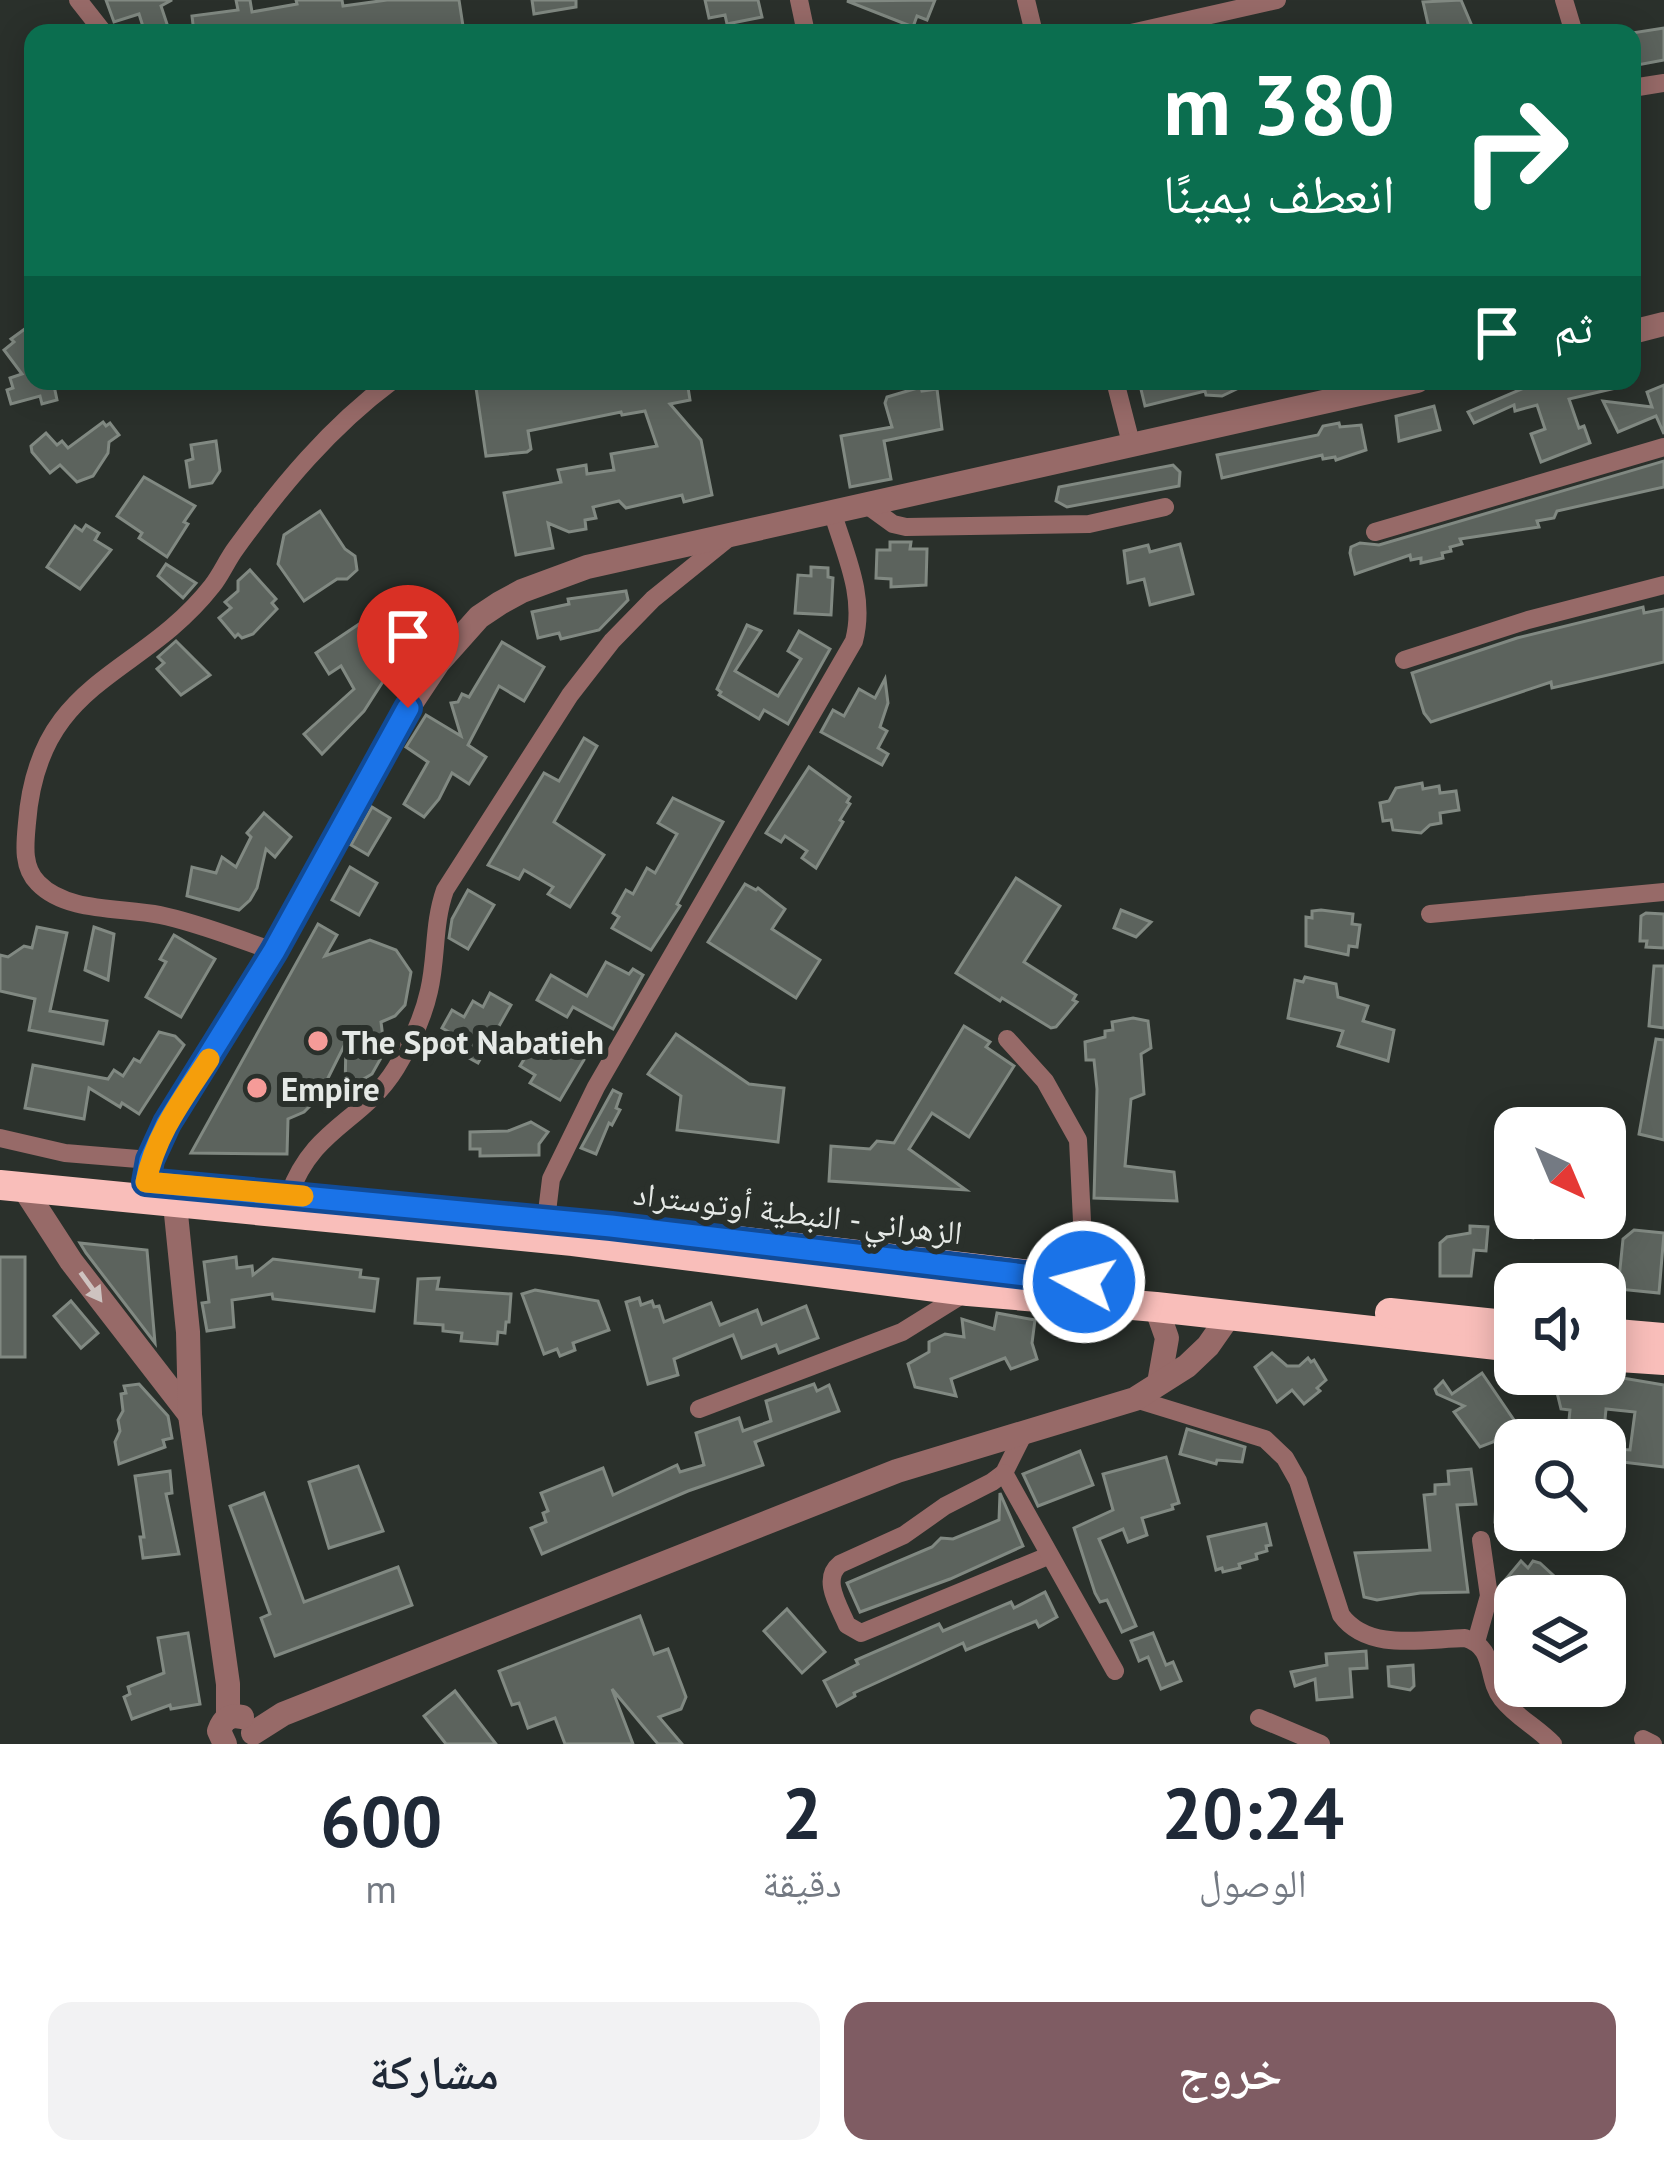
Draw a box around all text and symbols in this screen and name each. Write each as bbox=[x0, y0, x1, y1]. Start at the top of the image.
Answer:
text: 380 m bbox=[1163, 49, 1395, 158]
icon: right bbox=[1437, 72, 1593, 228]
text: انعطف يمينًا bbox=[1163, 158, 1395, 228]
text: ثم bbox=[1554, 297, 1593, 355]
icon: arrive bbox=[1464, 300, 1530, 366]
pin bbox=[357, 585, 459, 708]
icon: arrive bbox=[375, 603, 441, 669]
place label: The Spot Nabatieh bbox=[342, 1020, 604, 1063]
marker: The Spot Nabatieh bbox=[305, 1028, 331, 1054]
place label: Empire bbox=[281, 1067, 380, 1110]
marker: Empire bbox=[244, 1075, 270, 1101]
north arrow bbox=[1494, 1107, 1626, 1239]
map controls bbox=[1494, 1107, 1626, 1707]
street label: الزهراني - النبطية أوتوستراد bbox=[630, 1170, 965, 1259]
position arrow bbox=[1021, 1219, 1147, 1345]
button: sound bbox=[1494, 1263, 1626, 1395]
one-way arrow bbox=[78, 1271, 102, 1303]
button: search bbox=[1494, 1419, 1626, 1551]
button: layers bbox=[1494, 1575, 1626, 1707]
text: 2 bbox=[782, 1766, 822, 1859]
text: 20:24 bbox=[1161, 1766, 1344, 1859]
text: 600 bbox=[320, 1774, 442, 1867]
text: دقيقة bbox=[762, 1857, 842, 1908]
text: الوصول bbox=[1199, 1857, 1307, 1908]
text: m bbox=[365, 1863, 397, 1914]
button: مشاركة bbox=[48, 2002, 820, 2140]
button: خروج bbox=[844, 2002, 1616, 2140]

